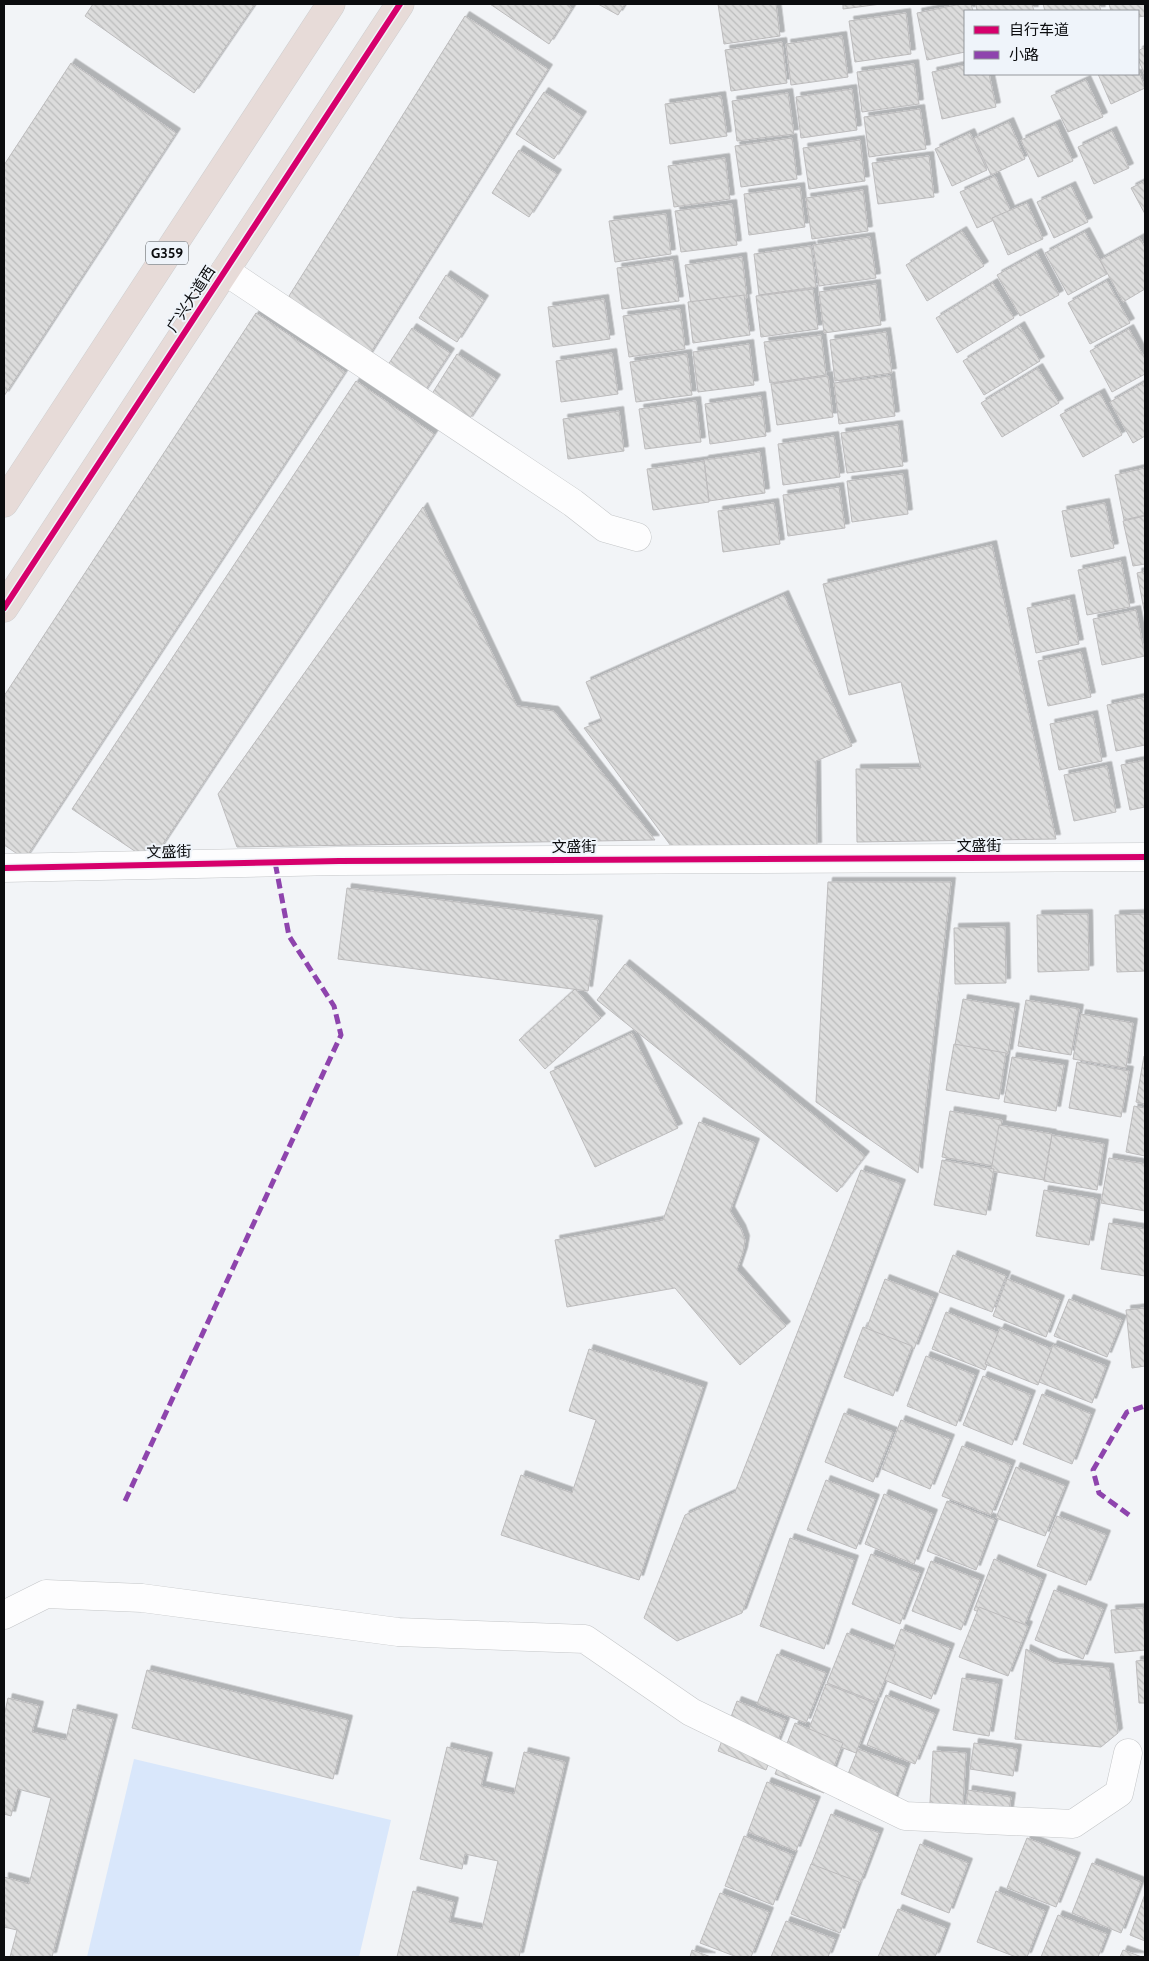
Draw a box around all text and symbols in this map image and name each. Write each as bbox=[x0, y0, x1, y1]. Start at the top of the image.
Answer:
legend bbox=[964, 10, 1139, 75]
text: 自行车道 bbox=[1009, 21, 1069, 39]
text: 小路 bbox=[1009, 46, 1039, 64]
road number: G359 bbox=[146, 242, 188, 264]
street label: 广兴大道西 bbox=[163, 263, 219, 335]
street label: 文盛街 bbox=[956, 837, 1002, 855]
street label: 文盛街 bbox=[551, 838, 597, 856]
street label: 文盛街 bbox=[146, 843, 192, 861]

